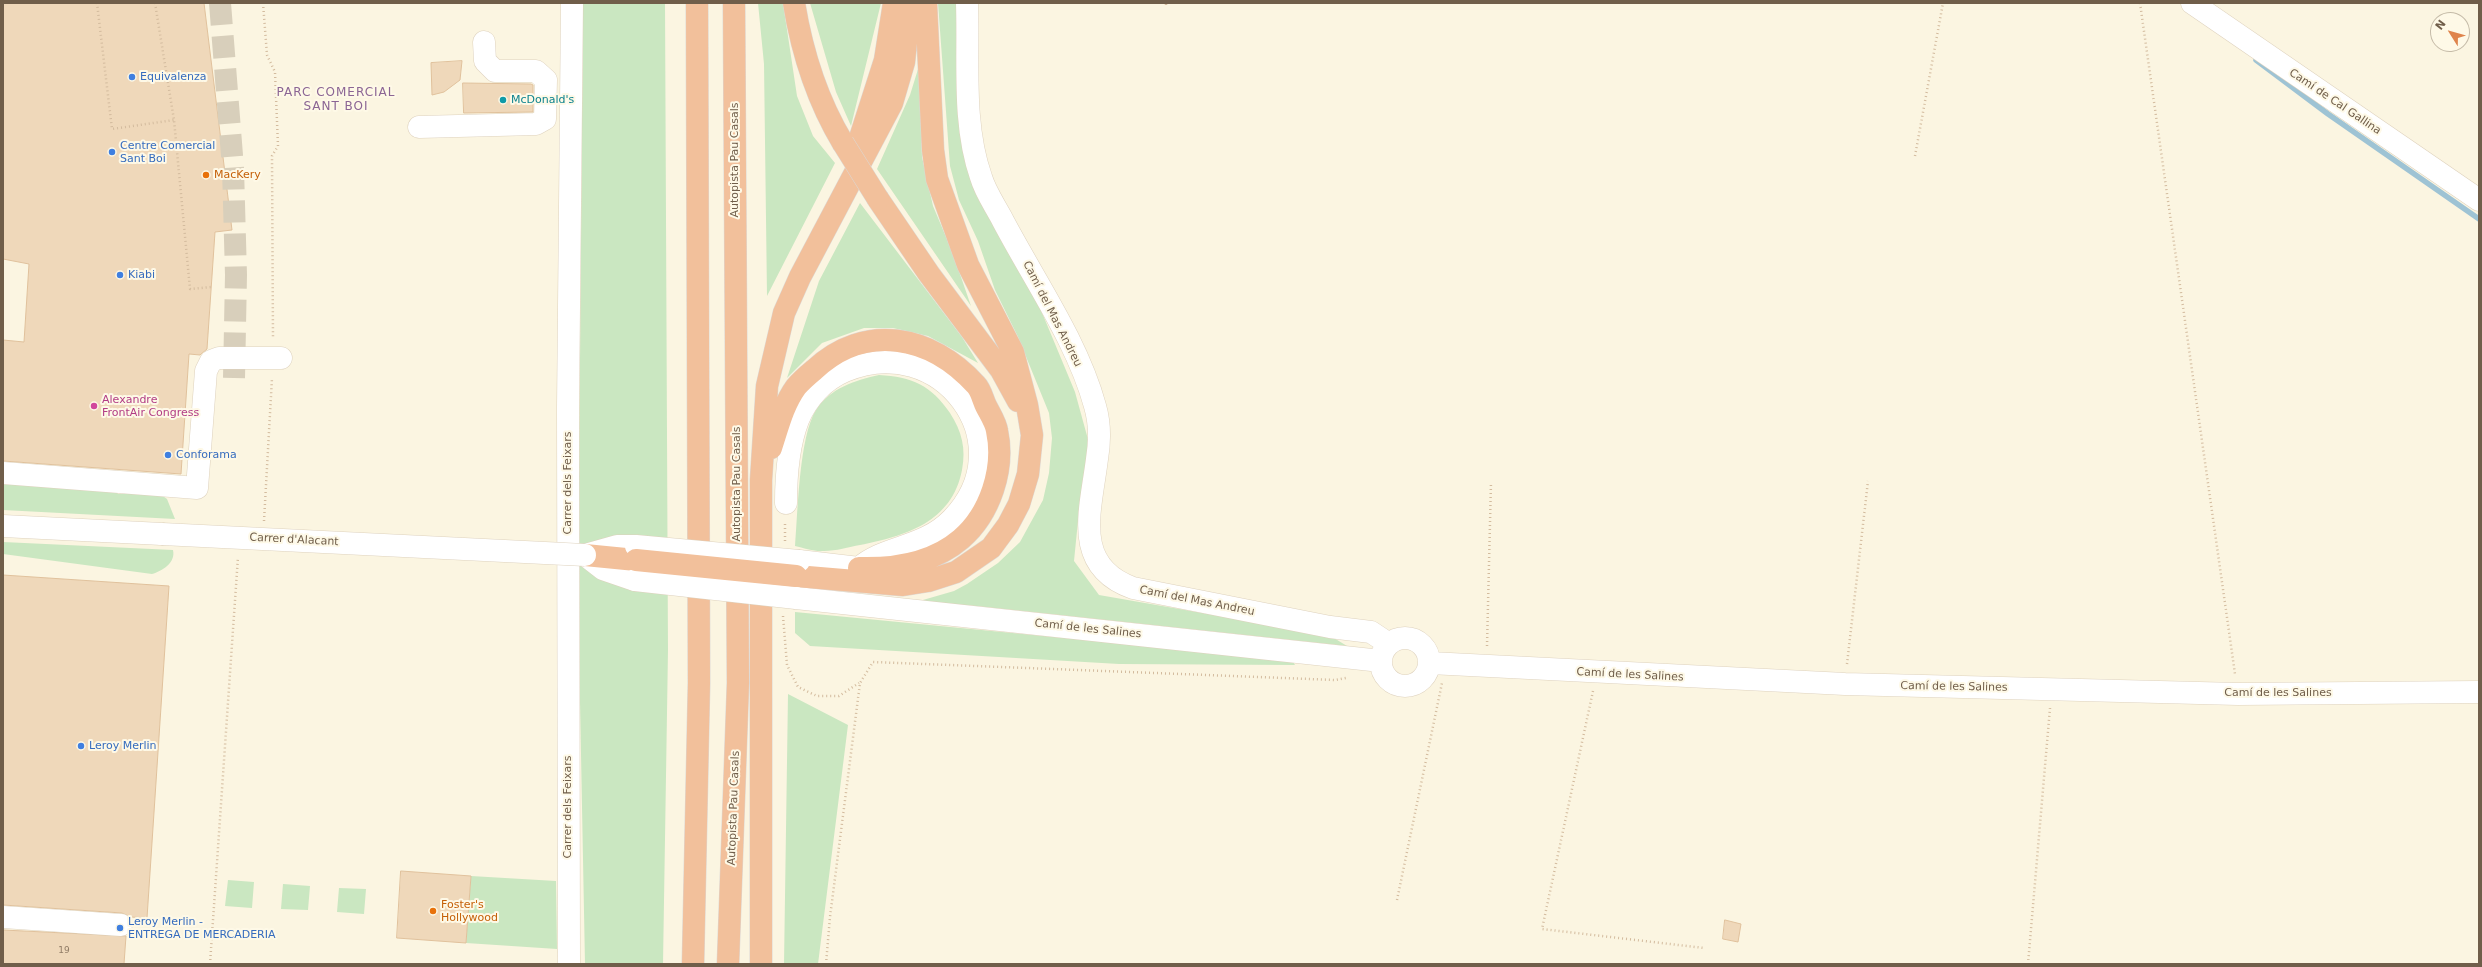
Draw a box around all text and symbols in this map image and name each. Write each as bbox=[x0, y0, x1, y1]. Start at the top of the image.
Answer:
north arrow bbox=[2430, 12, 2470, 52]
text: N bbox=[2433, 17, 2449, 33]
street label: Camí de Cal Gallina bbox=[2287, 66, 2383, 138]
place label: Equivalenza bbox=[140, 70, 207, 84]
marker: Equivalenza bbox=[127, 72, 137, 82]
district label: PARC COMERCIAL SANT BOI bbox=[277, 86, 395, 114]
place label: McDonald's bbox=[511, 93, 574, 107]
marker: McDonald's bbox=[498, 95, 508, 105]
street label: Autopista Pau Casals bbox=[728, 103, 742, 217]
place label: Centre Comercial Sant Boi bbox=[120, 139, 215, 165]
marker: Centre Comercial Sant Boi bbox=[107, 147, 117, 157]
place label: MacKery bbox=[214, 168, 261, 182]
marker: MacKery bbox=[201, 170, 211, 180]
street label: Camí del Mas Andreu bbox=[1020, 259, 1084, 369]
place label: Kiabi bbox=[128, 268, 155, 282]
marker: Kiabi bbox=[115, 270, 125, 280]
place label: Alexandre FrontAir Congress bbox=[102, 393, 199, 419]
marker: Alexandre FrontAir Congress bbox=[89, 401, 99, 411]
street label: Autopista Pau Casals bbox=[730, 427, 744, 541]
street label: Carrer dels Feixars bbox=[561, 432, 575, 534]
place label: Conforama bbox=[176, 448, 237, 462]
marker: Conforama bbox=[163, 450, 173, 460]
street label: Carrer d'Alacant bbox=[249, 531, 339, 549]
street label: Camí del Mas Andreu bbox=[1138, 583, 1256, 619]
street label: Camí de les Salines bbox=[1034, 617, 1142, 641]
street label: Camí de les Salines bbox=[1576, 666, 1684, 684]
street label: Camí de les Salines bbox=[1900, 679, 2008, 695]
street label: Camí de les Salines bbox=[2224, 686, 2332, 700]
place label: Leroy Merlin bbox=[89, 739, 157, 753]
marker: Leroy Merlin bbox=[76, 741, 86, 751]
street label: Autopista Pau Casals bbox=[725, 750, 743, 866]
street label: Carrer dels Feixars bbox=[561, 756, 575, 858]
place label: Foster's Hollywood bbox=[441, 898, 498, 924]
marker: Foster's Hollywood bbox=[428, 906, 438, 916]
place label: Leroy Merlin - ENTREGA DE MERCADERIA bbox=[128, 915, 276, 941]
marker: Leroy Merlin - ENTREGA DE MERCADERIA bbox=[115, 923, 125, 933]
house number: 19 bbox=[58, 946, 70, 956]

